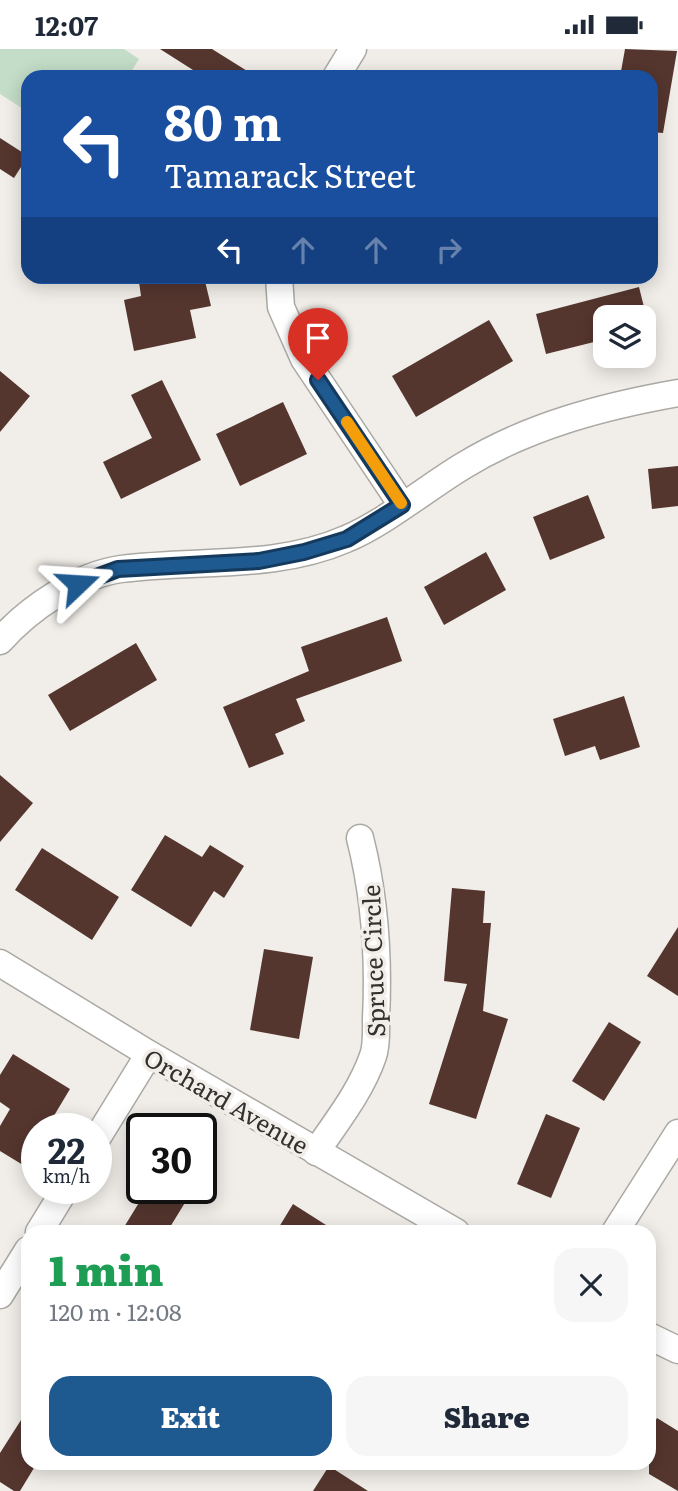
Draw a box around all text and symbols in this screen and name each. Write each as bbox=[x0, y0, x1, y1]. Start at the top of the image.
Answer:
text: 12:07 bbox=[35, 5, 98, 44]
text: 80 m bbox=[164, 83, 282, 156]
icon: left bbox=[49, 98, 140, 189]
text: Tamarack Street bbox=[164, 150, 416, 198]
icon: left bbox=[211, 231, 249, 269]
icon: ahead bbox=[284, 231, 322, 269]
icon: ahead bbox=[357, 231, 395, 269]
icon: right bbox=[430, 231, 468, 269]
map controls bbox=[593, 305, 656, 368]
button: layers bbox=[593, 305, 656, 368]
pin bbox=[288, 308, 348, 380]
icon: arrive bbox=[299, 319, 337, 357]
position arrow bbox=[41, 547, 115, 621]
street label: Spruce Circle bbox=[352, 884, 392, 1038]
street label: Orchard Avenue bbox=[138, 1039, 316, 1161]
speed limit sign: 30 bbox=[126, 1113, 217, 1204]
text: 22 bbox=[48, 1123, 85, 1175]
text: km/h bbox=[43, 1162, 90, 1189]
text: 1 min bbox=[49, 1237, 164, 1299]
button: close bbox=[554, 1248, 628, 1322]
text: 120 m · 12:08 bbox=[49, 1294, 182, 1328]
button: Exit bbox=[49, 1376, 332, 1456]
button: Share bbox=[346, 1376, 628, 1456]

